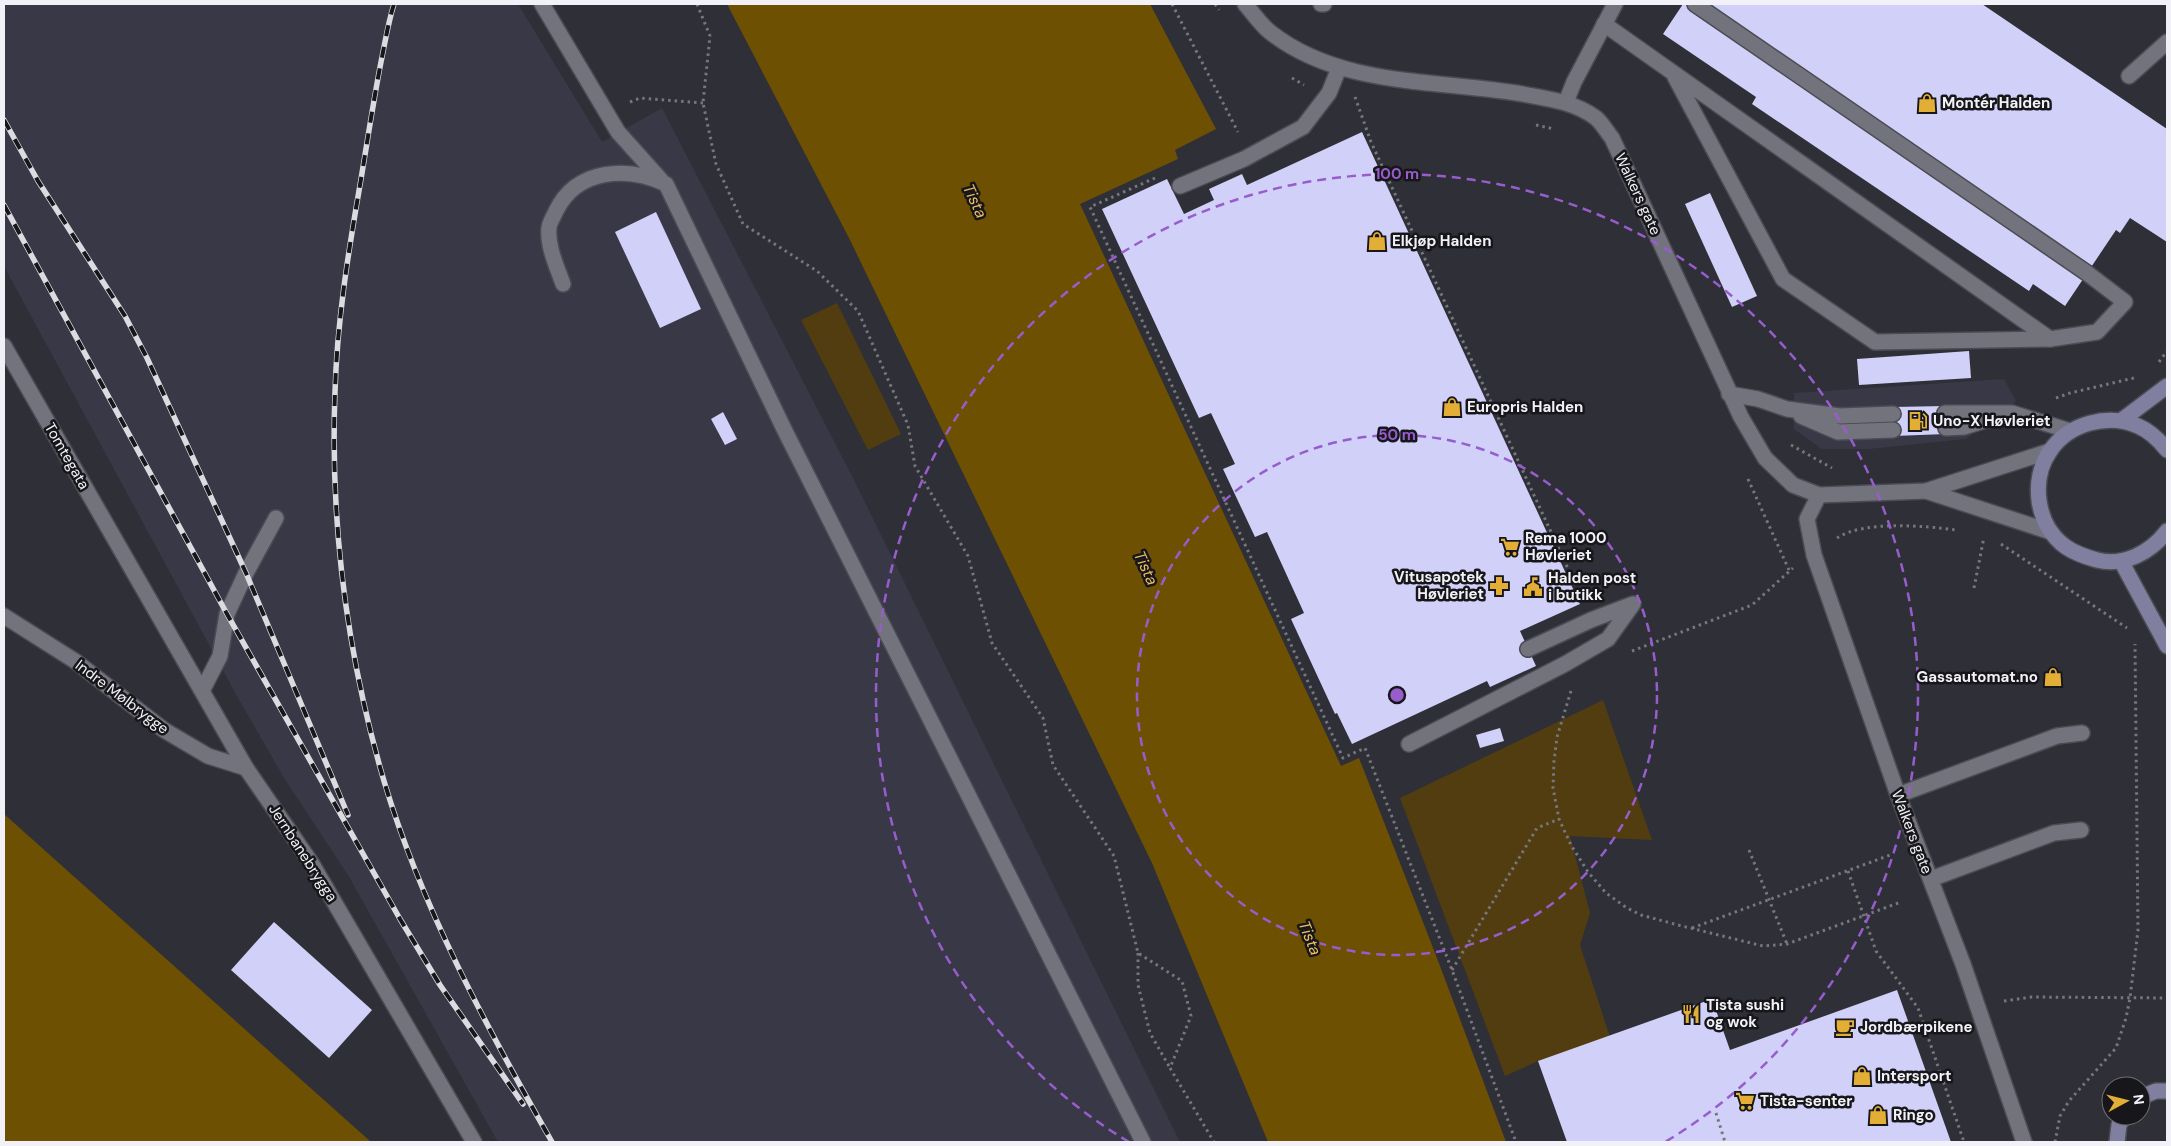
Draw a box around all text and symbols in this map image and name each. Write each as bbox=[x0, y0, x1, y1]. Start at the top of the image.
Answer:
shop icon: Montér Halden bbox=[1916, 92, 1938, 114]
place label: Montér Halden bbox=[1942, 93, 2050, 113]
street label: Walkers gate bbox=[1610, 150, 1666, 238]
text: 100 m bbox=[1375, 164, 1419, 184]
water label: Tista bbox=[958, 180, 992, 222]
shop icon: Elkjøp Halden bbox=[1366, 230, 1388, 252]
place label: Elkjøp Halden bbox=[1392, 231, 1491, 251]
shop icon: Europris Halden bbox=[1441, 396, 1463, 418]
place label: Europris Halden bbox=[1467, 397, 1583, 417]
fuel station icon: Uno-X Høvleriet bbox=[1907, 410, 1929, 432]
place label: Uno-X Høvleriet bbox=[1933, 411, 2051, 431]
street label: Tomtegata bbox=[40, 419, 94, 493]
text: 50 m bbox=[1378, 425, 1416, 445]
place label: Rema 1000 Høvleriet bbox=[1525, 528, 1607, 565]
supermarket icon: Rema 1000 Høvleriet bbox=[1499, 536, 1521, 558]
water label: Tista bbox=[1129, 547, 1163, 589]
place label: Vitusapotek Høvleriet bbox=[1394, 567, 1484, 604]
place label: Halden post i butikk bbox=[1548, 568, 1636, 605]
pharmacy icon: Vitusapotek Høvleriet bbox=[1488, 575, 1510, 597]
public building icon: Halden post i butikk bbox=[1522, 576, 1544, 598]
street label: Indre Mølbrygge bbox=[71, 655, 173, 739]
shop icon: Gassautomat.no bbox=[2042, 666, 2064, 688]
place label: Gassautomat.no bbox=[1917, 667, 2038, 687]
centre of rings bbox=[1388, 686, 1406, 704]
street label: Walkers gate bbox=[1887, 787, 1937, 877]
street label: Jernbanebrygga bbox=[264, 800, 342, 906]
water label: Tista bbox=[1294, 918, 1326, 959]
place label: Tista sushi og wok bbox=[1706, 995, 1784, 1032]
restaurant icon: Tista sushi og wok bbox=[1680, 1003, 1702, 1025]
cafe icon: Jordbærpikene bbox=[1834, 1016, 1856, 1038]
place label: Jordbærpikene bbox=[1860, 1017, 1973, 1037]
shop icon: Intersport bbox=[1851, 1065, 1873, 1087]
place label: Intersport bbox=[1877, 1066, 1951, 1086]
north arrow bbox=[2101, 1076, 2151, 1126]
supermarket icon: Tista-senter bbox=[1734, 1090, 1756, 1112]
place label: Tista-senter bbox=[1760, 1091, 1852, 1111]
text: N bbox=[2129, 1093, 2148, 1106]
shop icon: Ringo bbox=[1867, 1104, 1889, 1126]
place label: Ringo bbox=[1893, 1105, 1934, 1125]

